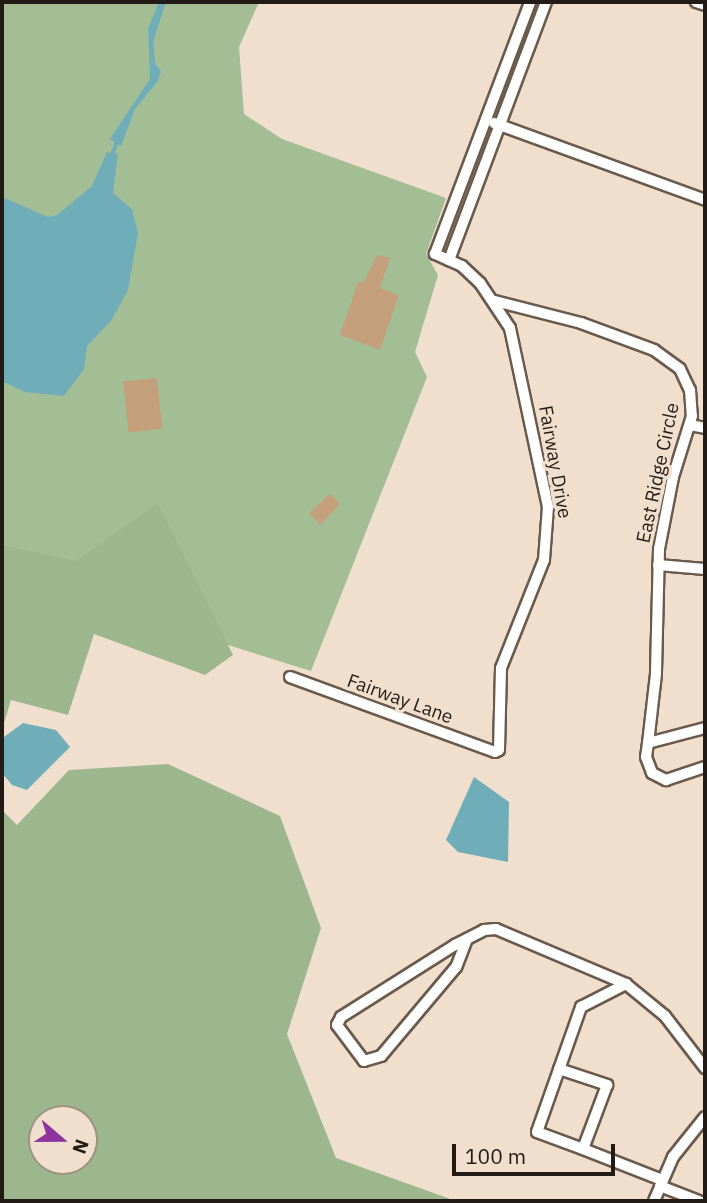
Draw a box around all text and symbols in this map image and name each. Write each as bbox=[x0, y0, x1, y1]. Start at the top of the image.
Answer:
street label: East Ridge Circle bbox=[632, 401, 684, 545]
street label: Fairway Drive bbox=[534, 404, 576, 520]
street label: Fairway Lane bbox=[344, 669, 456, 729]
north arrow bbox=[28, 1105, 98, 1175]
scale bar bbox=[455, 1130, 618, 1174]
text: N bbox=[67, 1136, 94, 1157]
text: 100 m bbox=[465, 1142, 526, 1170]

